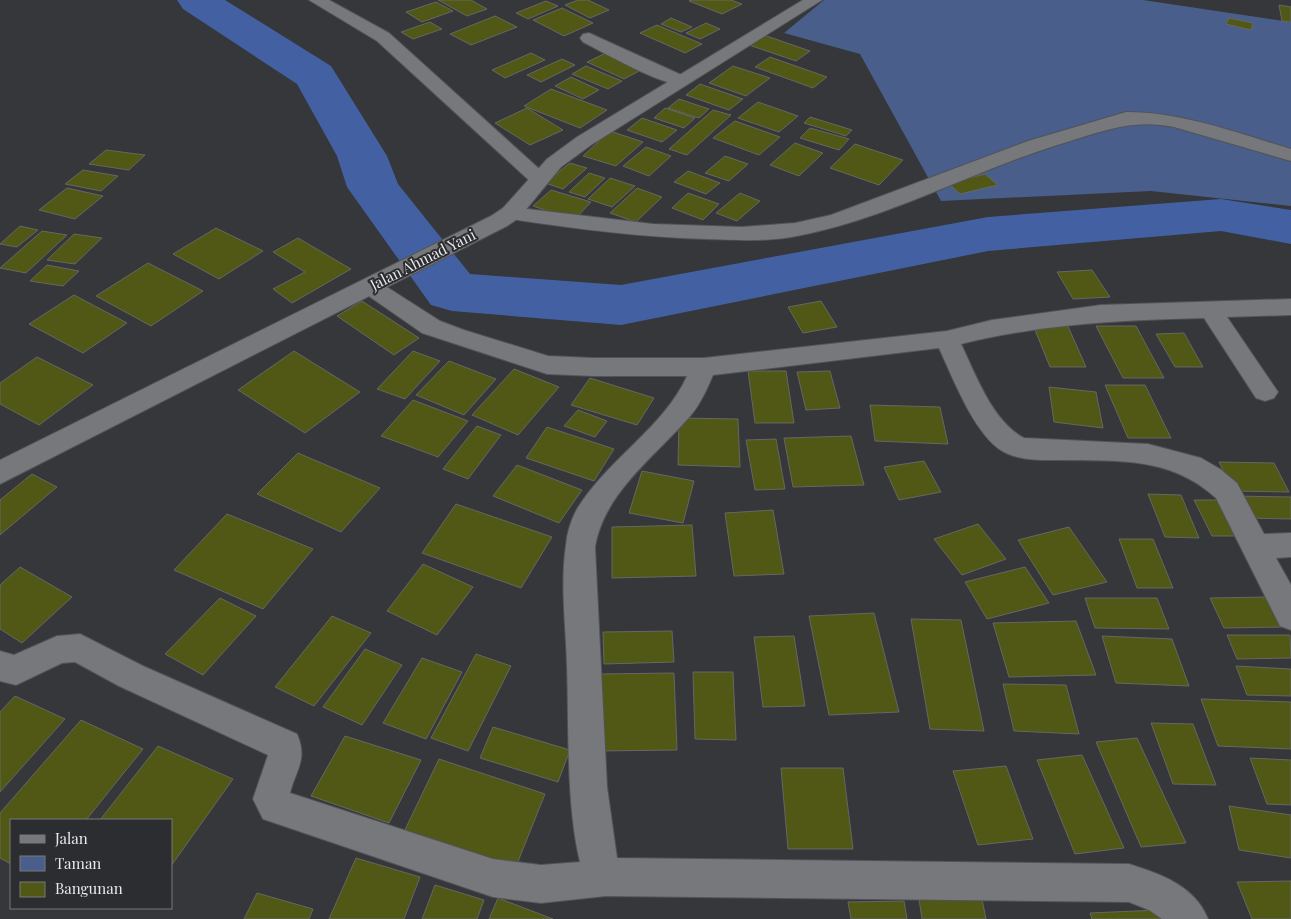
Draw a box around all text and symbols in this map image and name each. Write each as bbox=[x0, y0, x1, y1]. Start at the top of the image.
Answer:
street label: Jalan Ahmad Yani bbox=[366, 224, 479, 295]
legend bbox=[10, 819, 172, 909]
text: Jalan bbox=[54, 828, 88, 848]
text: Taman bbox=[55, 853, 101, 873]
text: Bangunan bbox=[55, 878, 123, 898]

